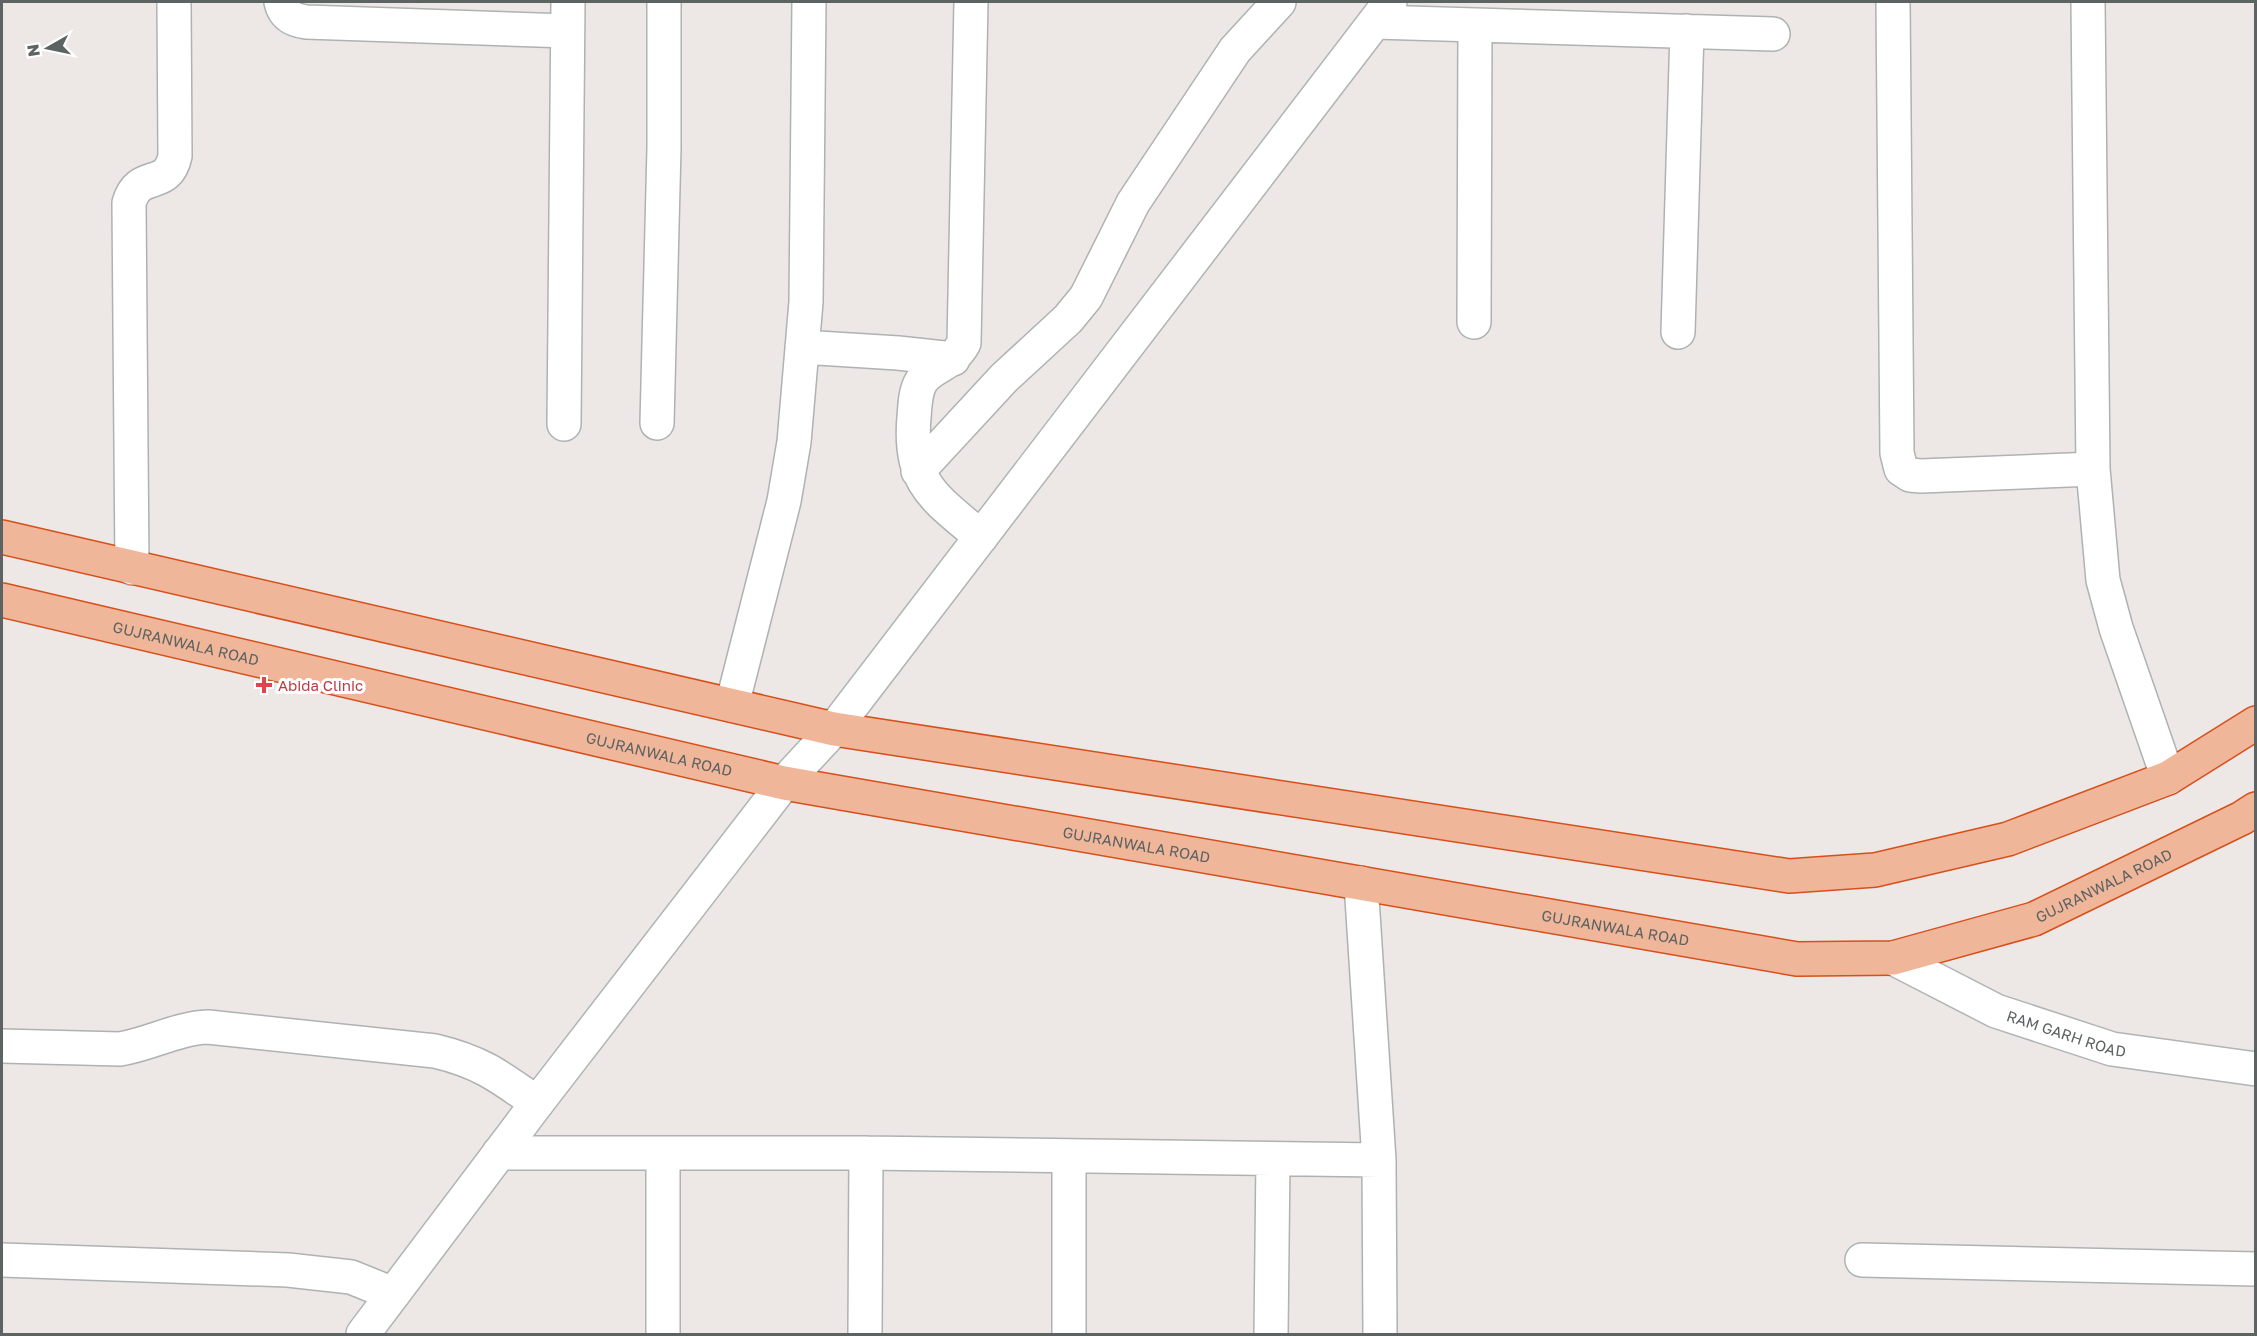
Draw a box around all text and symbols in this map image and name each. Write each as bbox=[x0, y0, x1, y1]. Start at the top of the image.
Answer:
north arrow bbox=[18, 18, 78, 78]
text: N bbox=[22, 43, 44, 58]
street label: GUJRANWALA ROAD bbox=[111, 617, 261, 669]
marker: Abida Clinic bbox=[255, 676, 273, 694]
place label: Abida Clinic bbox=[278, 676, 363, 694]
street label: GUJRANWALA ROAD bbox=[584, 728, 734, 780]
street label: GUJRANWALA ROAD bbox=[1061, 823, 1212, 866]
street label: GUJRANWALA ROAD bbox=[2032, 844, 2175, 926]
street label: GUJRANWALA ROAD bbox=[1540, 906, 1691, 949]
street label: RAM GARH ROAD bbox=[2005, 1006, 2127, 1060]

